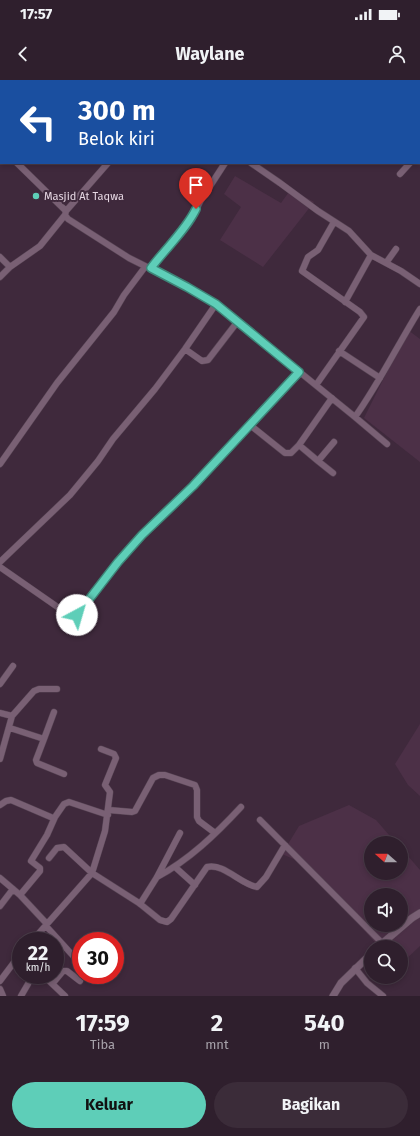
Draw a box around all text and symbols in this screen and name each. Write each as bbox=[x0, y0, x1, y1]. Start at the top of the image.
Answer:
text: 17:57 bbox=[20, 5, 52, 23]
icon: back bbox=[12, 43, 34, 65]
text: Waylane bbox=[175, 43, 245, 65]
icon: person bbox=[386, 43, 408, 65]
text: 300 m bbox=[78, 94, 156, 127]
icon: left bbox=[12, 96, 64, 148]
text: Belok kiri bbox=[78, 128, 155, 150]
pin bbox=[179, 168, 213, 209]
icon: arrive bbox=[185, 174, 207, 196]
place label: Masjid At Taqwa bbox=[44, 190, 124, 203]
marker: Masjid At Taqwa bbox=[31, 191, 41, 201]
position arrow bbox=[56, 594, 98, 636]
north arrow bbox=[364, 836, 408, 880]
map controls bbox=[364, 836, 408, 984]
button: sound bbox=[364, 888, 408, 932]
speed limit sign: 30 bbox=[72, 932, 124, 984]
button: search bbox=[364, 940, 408, 984]
text: 22 bbox=[28, 941, 48, 965]
text: km/h bbox=[26, 962, 50, 974]
text: 17:59 bbox=[75, 1009, 130, 1037]
text: 2 bbox=[211, 1009, 223, 1037]
text: 540 bbox=[304, 1009, 345, 1037]
text: Tiba bbox=[90, 1037, 115, 1052]
text: mnt bbox=[205, 1037, 229, 1052]
text: m bbox=[319, 1037, 330, 1052]
button: Keluar bbox=[12, 1082, 206, 1128]
button: Bagikan bbox=[214, 1082, 408, 1128]

